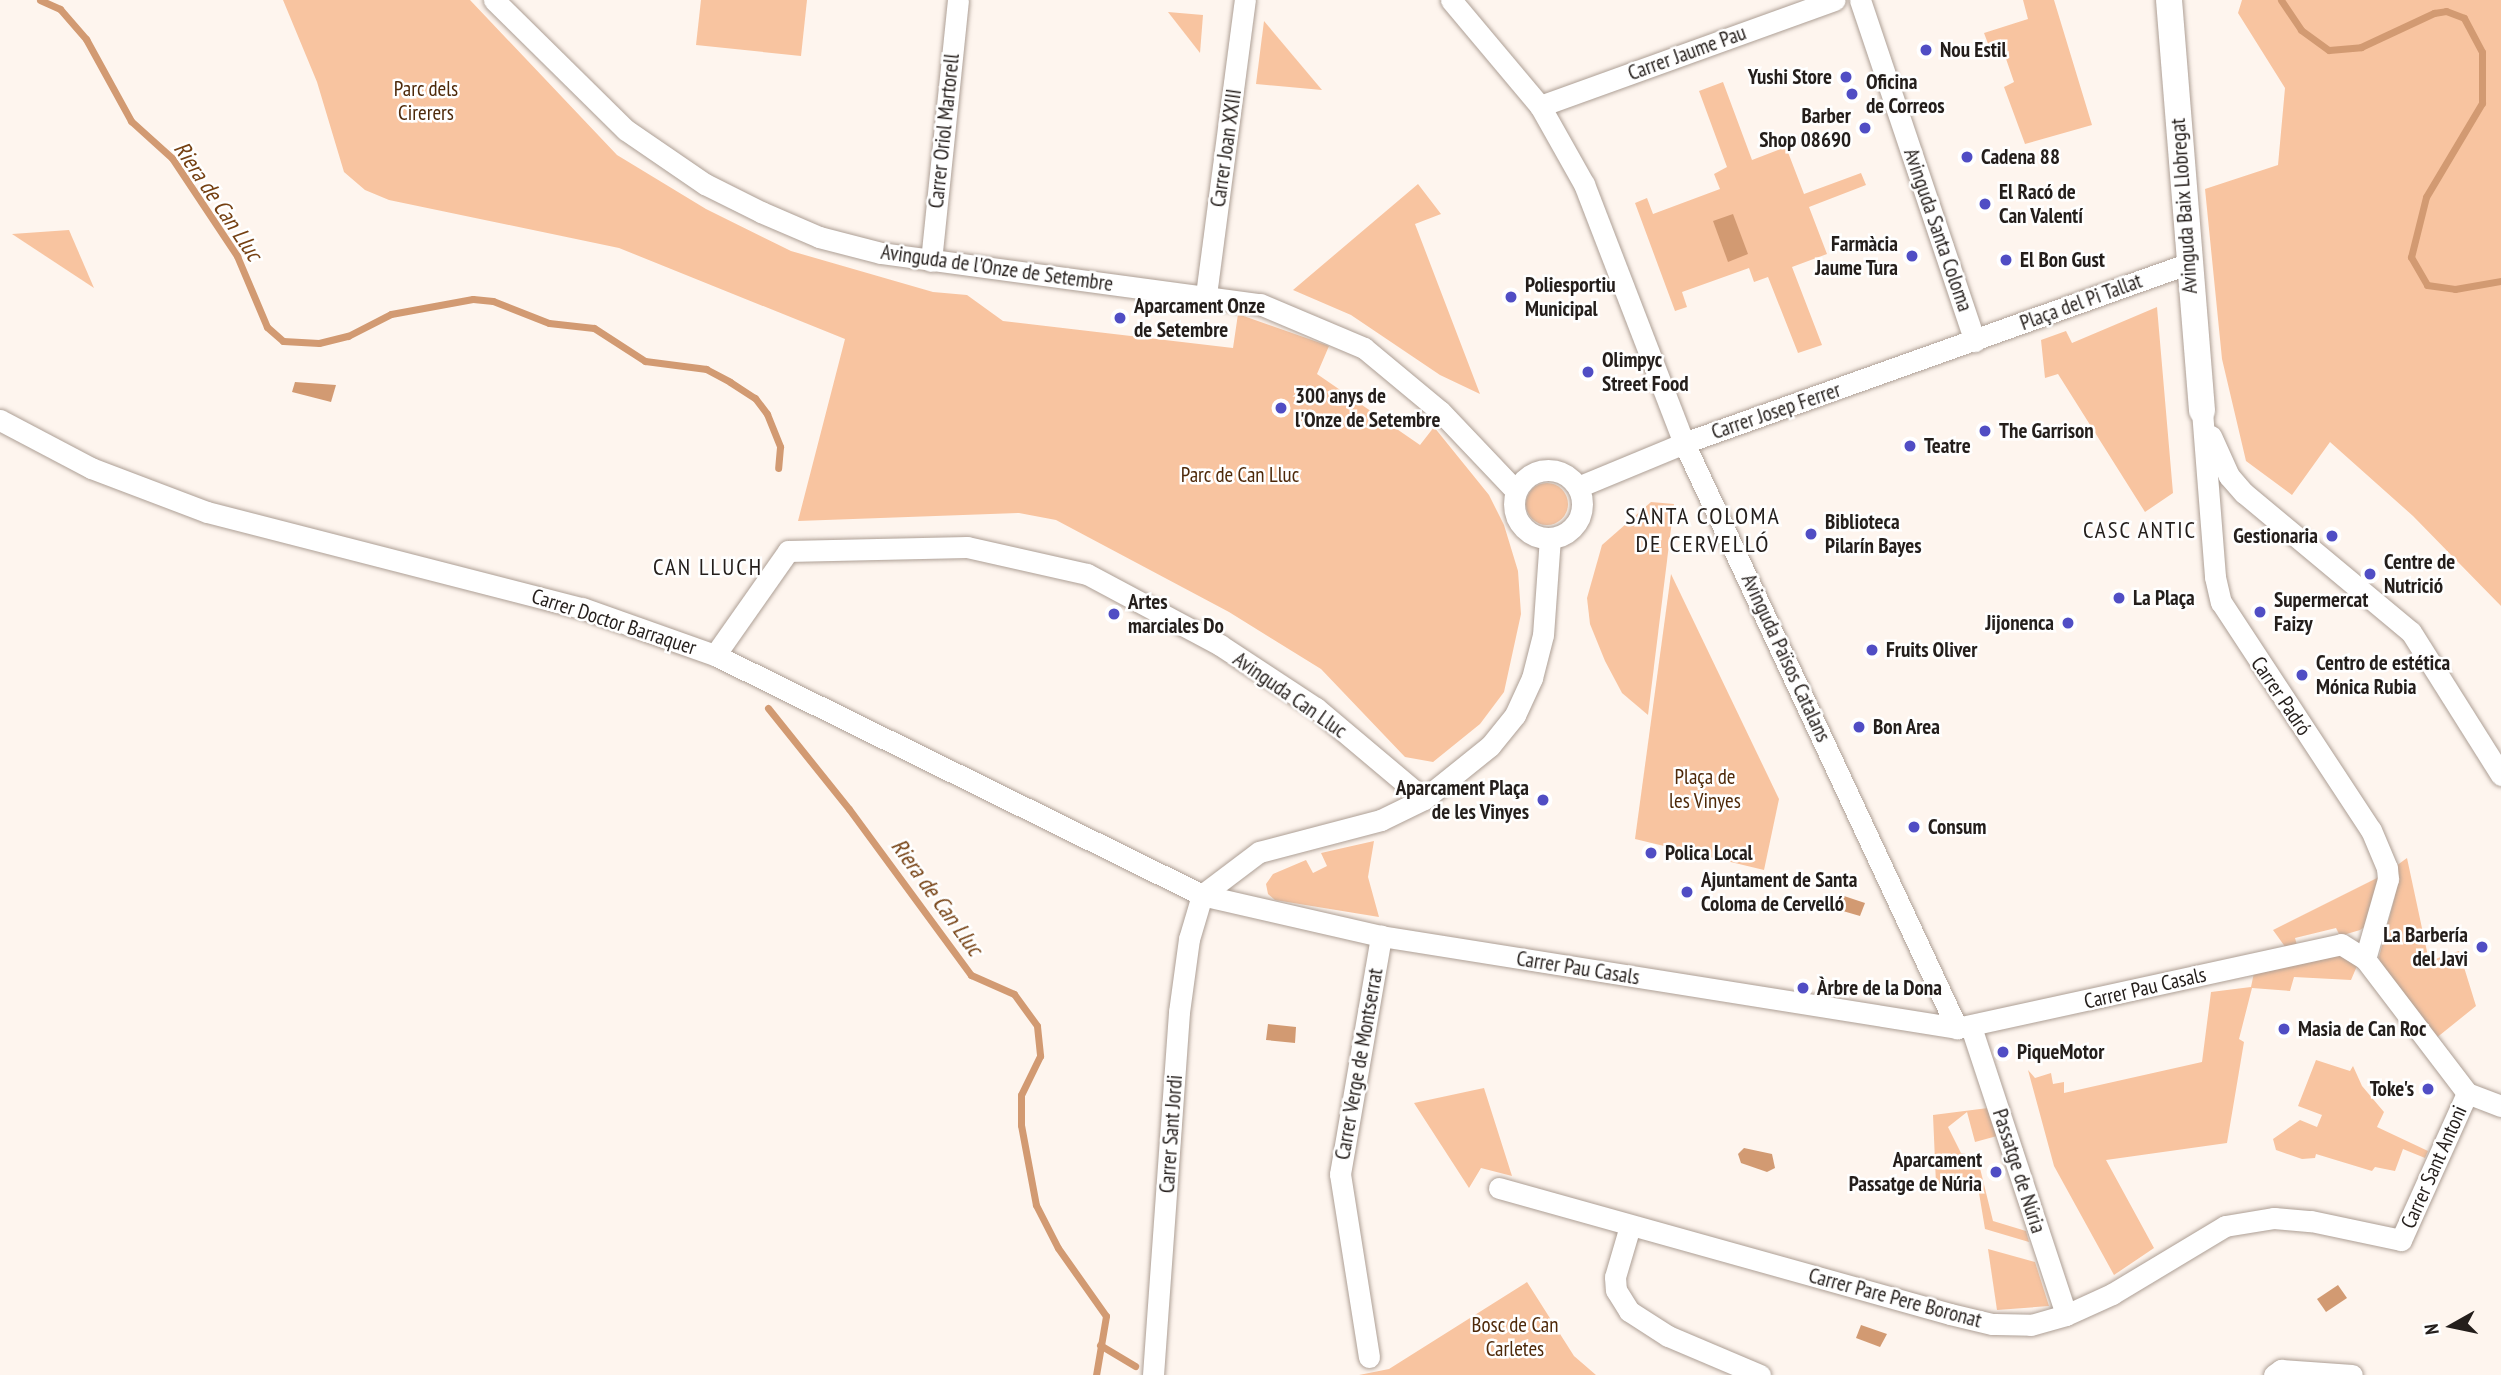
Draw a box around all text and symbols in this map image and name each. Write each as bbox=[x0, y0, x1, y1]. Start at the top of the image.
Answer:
street label: Carrer Jaume Pau bbox=[1624, 20, 1750, 86]
place label: Nou Estil bbox=[1940, 37, 2007, 63]
marker: Nou Estil bbox=[1918, 42, 1934, 58]
street label: Carrer Oriol Martorell bbox=[923, 52, 965, 210]
place label: Yushi Store bbox=[1748, 64, 1832, 90]
marker: Yushi Store bbox=[1838, 69, 1854, 85]
place label: Oficina de Correos bbox=[1866, 69, 1945, 119]
park label: Parc dels Cirerers bbox=[394, 76, 458, 126]
marker: Oficina de Correos bbox=[1844, 86, 1860, 102]
street label: Carrer Joan XXIII bbox=[1205, 87, 1247, 209]
place label: Barber Shop 08690 bbox=[1759, 103, 1851, 153]
street label: Avinguda Baix Llobregat bbox=[2165, 117, 2203, 295]
marker: Barber Shop 08690 bbox=[1857, 120, 1873, 136]
water label: Riera de Can Lluc bbox=[168, 136, 268, 266]
place label: Cadena 88 bbox=[1981, 144, 2060, 170]
street label: Avinguda Santa Coloma bbox=[1898, 145, 1978, 315]
marker: Cadena 88 bbox=[1959, 149, 1975, 165]
place label: El Racó de Can Valentí bbox=[1999, 179, 2083, 229]
marker: El Racó de Can Valentí bbox=[1977, 196, 1993, 212]
place label: Farmàcia Jaume Tura bbox=[1814, 231, 1898, 281]
street label: Avinguda de l'Onze de Setembre bbox=[879, 239, 1115, 297]
place label: El Bon Gust bbox=[2020, 247, 2105, 273]
marker: Farmàcia Jaume Tura bbox=[1904, 248, 1920, 264]
marker: El Bon Gust bbox=[1998, 252, 2014, 268]
street label: Plaça del Pi Tallat bbox=[2016, 268, 2146, 336]
place label: Poliesportiu Municipal bbox=[1525, 272, 1616, 322]
marker: Poliesportiu Municipal bbox=[1503, 289, 1519, 305]
place label: Aparcament Onze de Setembre bbox=[1134, 293, 1265, 343]
marker: Aparcament Onze de Setembre bbox=[1112, 310, 1128, 326]
place label: Olimpyc Street Food bbox=[1602, 347, 1689, 397]
marker: Olimpyc Street Food bbox=[1580, 364, 1596, 380]
street label: Carrer Josep Ferrer bbox=[1708, 377, 1844, 445]
place label: 300 anys de l'Onze de Setembre bbox=[1295, 383, 1441, 433]
marker: 300 anys de l'Onze de Setembre bbox=[1273, 400, 1289, 416]
place label: The Garrison bbox=[1999, 418, 2094, 444]
marker: The Garrison bbox=[1977, 423, 1993, 439]
place label: Teatre bbox=[1924, 433, 1971, 459]
marker: Teatre bbox=[1902, 438, 1918, 454]
park label: Parc de Can Lluc bbox=[1181, 462, 1299, 488]
district label: SANTA COLOMA DE CERVELLÓ bbox=[1626, 502, 1780, 558]
place label: Biblioteca Pilarín Bayes bbox=[1825, 509, 1922, 559]
district label: CASC ANTIC bbox=[2083, 516, 2197, 544]
place label: Gestionaria bbox=[2233, 523, 2318, 549]
marker: Biblioteca Pilarín Bayes bbox=[1803, 526, 1819, 542]
marker: Gestionaria bbox=[2324, 528, 2340, 544]
place label: Centre de Nutrició bbox=[2384, 549, 2455, 599]
district label: CAN LLUCH bbox=[654, 553, 762, 581]
marker: Centre de Nutrició bbox=[2362, 566, 2378, 582]
street label: Avinguda Països Catalans bbox=[1736, 570, 1836, 746]
street label: Carrer Doctor Barraquer bbox=[529, 584, 699, 660]
place label: La Plaça bbox=[2133, 585, 2195, 611]
place label: Supermercat Faizy bbox=[2274, 587, 2368, 637]
place label: Artes marciales Do bbox=[1128, 589, 1224, 639]
marker: La Plaça bbox=[2111, 590, 2127, 606]
marker: Supermercat Faizy bbox=[2252, 604, 2268, 620]
marker: Artes marciales Do bbox=[1106, 606, 1122, 622]
place label: Jijonenca bbox=[1985, 610, 2054, 636]
marker: Jijonenca bbox=[2060, 615, 2076, 631]
place label: Fruits Oliver bbox=[1886, 637, 1978, 663]
marker: Fruits Oliver bbox=[1864, 642, 1880, 658]
street label: Avinguda Can Lluc bbox=[1228, 647, 1352, 743]
place label: Centro de estética Mónica Rubia bbox=[2316, 650, 2450, 700]
street label: Carrer Padró bbox=[2246, 652, 2316, 740]
marker: Centro de estética Mónica Rubia bbox=[2294, 667, 2310, 683]
place label: Bon Area bbox=[1873, 714, 1941, 740]
marker: Bon Area bbox=[1851, 719, 1867, 735]
park label: Plaça de les Vinyes bbox=[1669, 764, 1741, 814]
place label: Aparcament Plaça de les Vinyes bbox=[1396, 775, 1529, 825]
marker: Aparcament Plaça de les Vinyes bbox=[1535, 792, 1551, 808]
place label: Consum bbox=[1928, 814, 1986, 840]
marker: Consum bbox=[1906, 819, 1922, 835]
water label: Riera de Can Lluc bbox=[885, 833, 989, 961]
place label: Polica Local bbox=[1665, 840, 1753, 866]
marker: Polica Local bbox=[1643, 845, 1659, 861]
place label: Ajuntament de Santa Coloma de Cervelló bbox=[1701, 867, 1857, 917]
marker: Ajuntament de Santa Coloma de Cervelló bbox=[1679, 884, 1695, 900]
place label: La Barbería del Javi bbox=[2383, 922, 2468, 972]
marker: La Barbería del Javi bbox=[2474, 939, 2490, 955]
street label: Carrer Pau Casals bbox=[1515, 946, 1641, 990]
street label: Carrer Pau Casals bbox=[2082, 962, 2208, 1014]
street label: Carrer Verge de Montserrat bbox=[1330, 966, 1388, 1162]
place label: Àrbre de la Dona bbox=[1817, 975, 1942, 1001]
marker: Àrbre de la Dona bbox=[1795, 980, 1811, 996]
place label: Masia de Can Roc bbox=[2298, 1016, 2427, 1042]
marker: Masia de Can Roc bbox=[2276, 1021, 2292, 1037]
place label: PiqueMotor bbox=[2017, 1039, 2104, 1065]
marker: PiqueMotor bbox=[1995, 1044, 2011, 1060]
street label: Carrer Sant Jordi bbox=[1154, 1074, 1188, 1194]
place label: Toke's bbox=[2370, 1076, 2414, 1102]
marker: Toke's bbox=[2420, 1081, 2436, 1097]
street label: Carrer Sant Antoni bbox=[2396, 1101, 2472, 1233]
street label: Passatge de Núria bbox=[1987, 1106, 2051, 1236]
place label: Aparcament Passatge de Núria bbox=[1849, 1147, 1982, 1197]
marker: Aparcament Passatge de Núria bbox=[1988, 1164, 2004, 1180]
street label: Carrer Pare Pere Boronat bbox=[1806, 1263, 1984, 1333]
north arrow bbox=[2417, 1291, 2487, 1361]
park label: Bosc de Can Carletes bbox=[1471, 1312, 1559, 1362]
text: N bbox=[2419, 1322, 2444, 1336]

